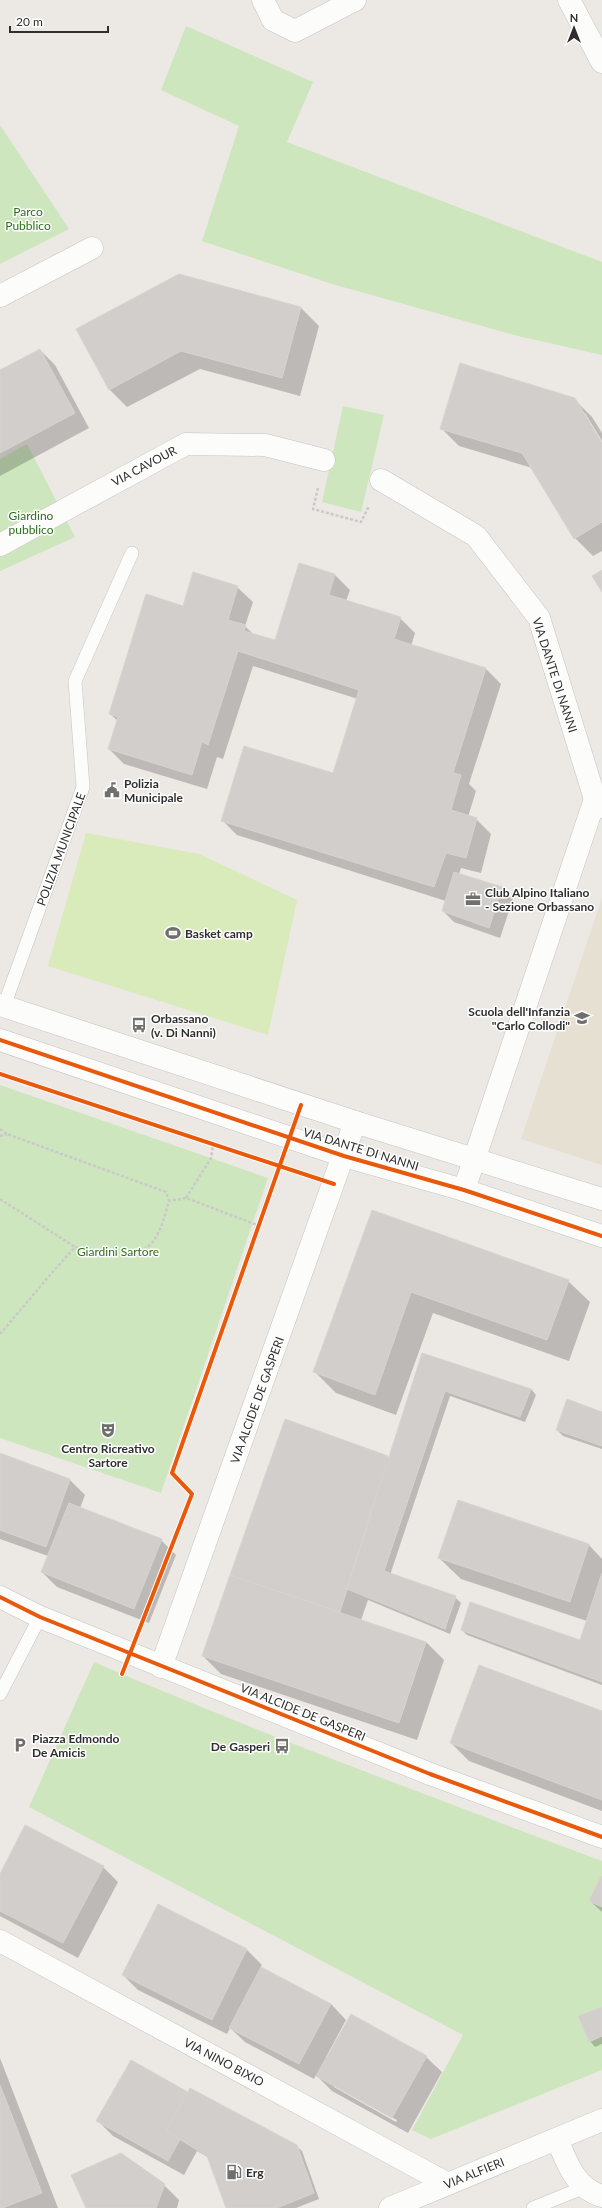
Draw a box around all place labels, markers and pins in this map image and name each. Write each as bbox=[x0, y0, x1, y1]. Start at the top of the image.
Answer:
place label: Polizia Municipale bbox=[124, 776, 184, 805]
public building icon: Polizia Municipale bbox=[103, 781, 121, 799]
place label: Club Alpino Italiano - Sezione Orbassano bbox=[485, 885, 594, 914]
office icon: Club Alpino Italiano - Sezione Orbassano bbox=[464, 890, 482, 908]
sports icon: Basket camp bbox=[164, 924, 182, 942]
place label: Basket camp bbox=[185, 926, 253, 941]
place label: Scuola dell'Infanzia "Carlo Collodi" bbox=[468, 1004, 570, 1033]
school or university icon: Scuola dell'Infanzia "Carlo Collodi" bbox=[573, 1009, 591, 1027]
place label: Orbassano (v. Di Nanni) bbox=[151, 1011, 216, 1040]
bus stop icon: Orbassano (v. Di Nanni) bbox=[130, 1016, 148, 1034]
theatre icon: Centro Ricreativo Sartore bbox=[99, 1421, 117, 1439]
place label: Centro Ricreativo Sartore bbox=[61, 1441, 155, 1470]
place label: Piazza Edmondo De Amicis bbox=[32, 1731, 120, 1760]
parking icon: Piazza Edmondo De Amicis bbox=[11, 1736, 29, 1754]
bus stop icon: De Gasperi bbox=[273, 1737, 291, 1755]
place label: De Gasperi bbox=[211, 1739, 270, 1754]
fuel station icon: Erg bbox=[225, 2163, 243, 2181]
place label: Erg bbox=[246, 2165, 264, 2180]

